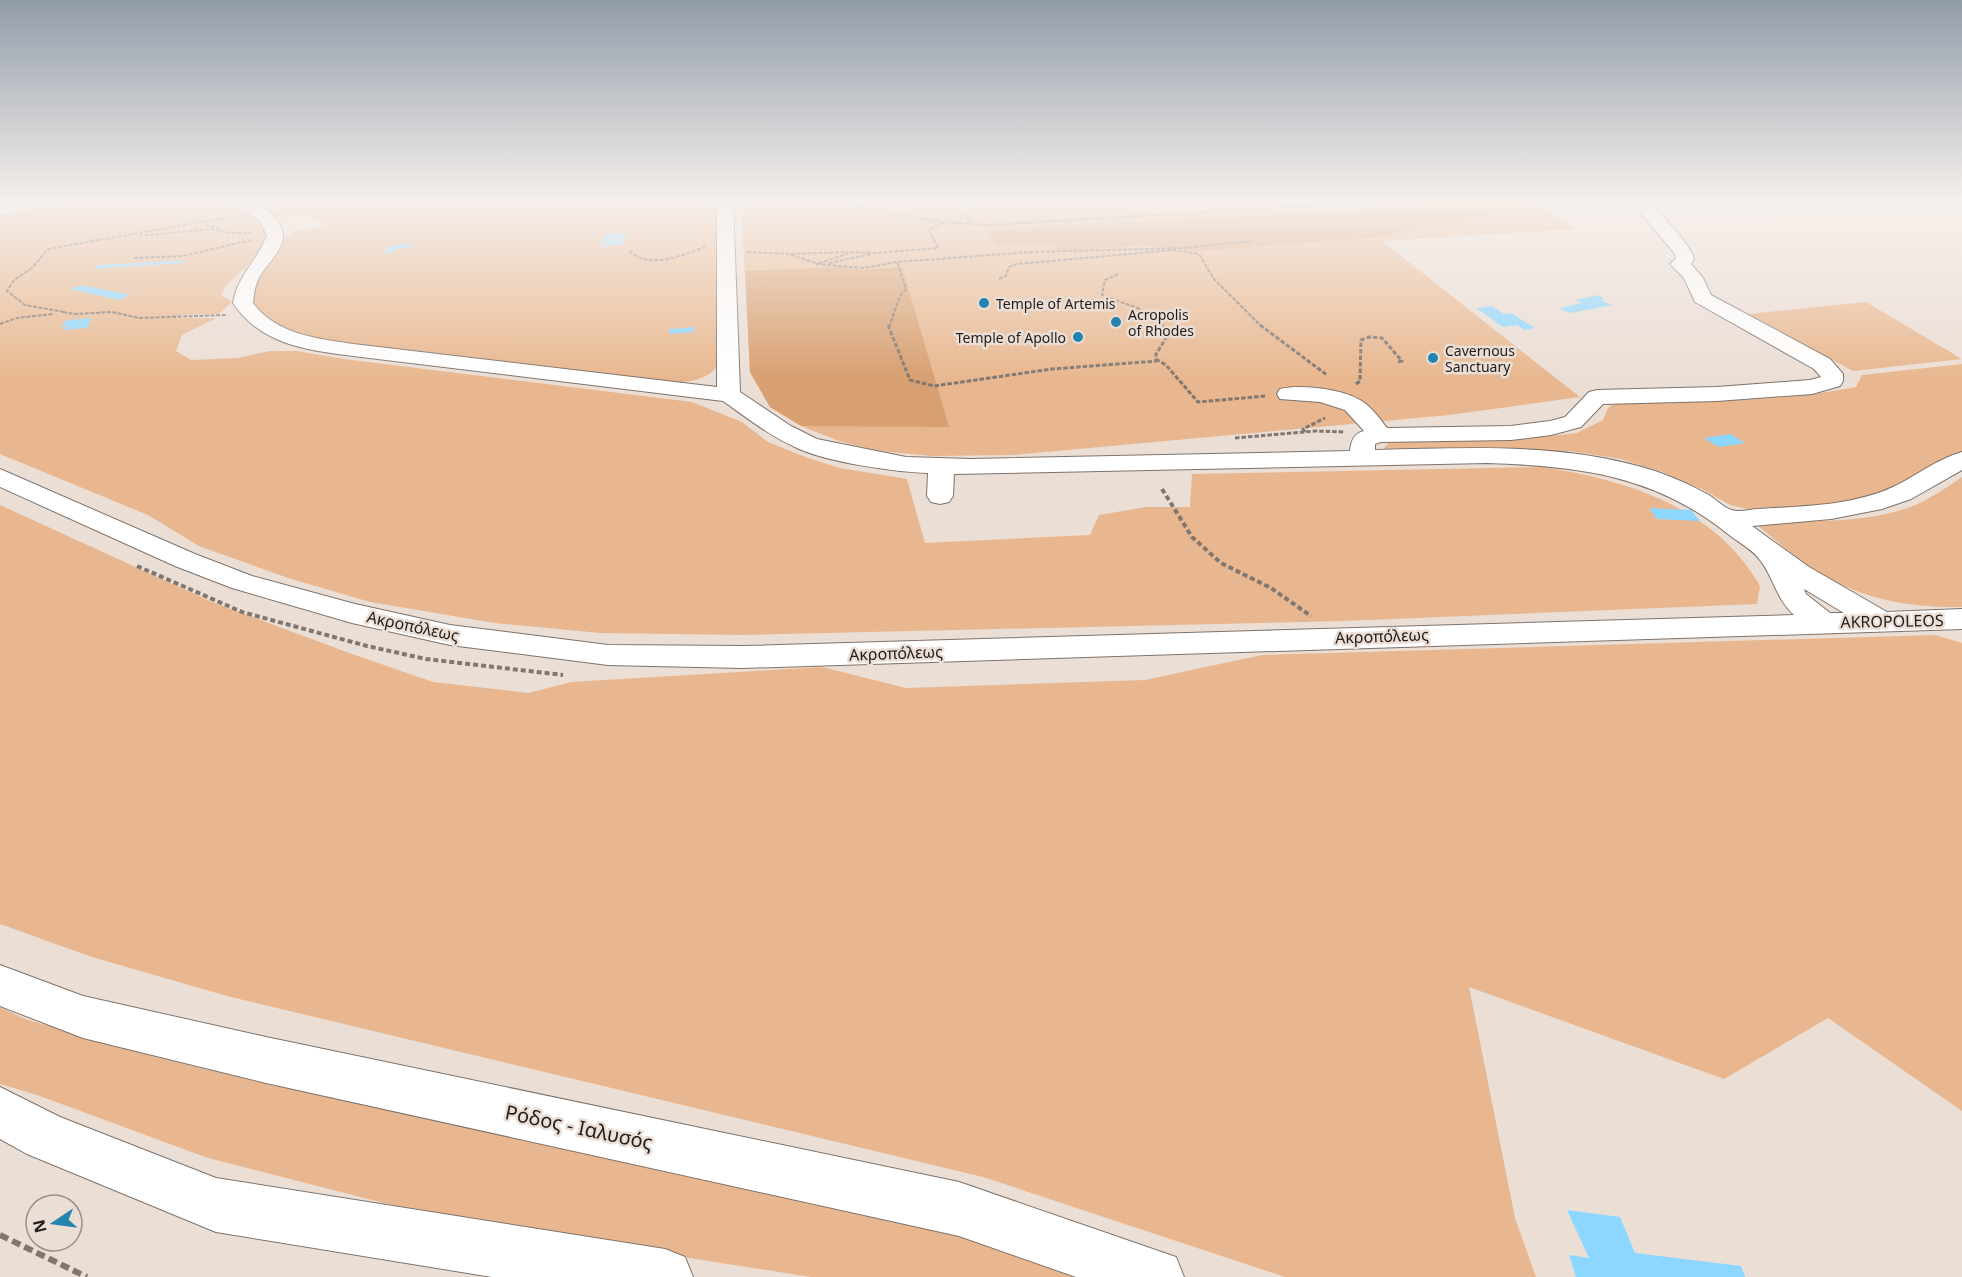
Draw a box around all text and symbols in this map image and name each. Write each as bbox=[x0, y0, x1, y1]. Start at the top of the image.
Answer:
place label: Temple of Artemis bbox=[996, 294, 1116, 313]
marker: Temple of Artemis bbox=[977, 296, 991, 310]
place label: Acropolis of Rhodes bbox=[1128, 305, 1194, 340]
marker: Acropolis of Rhodes bbox=[1109, 315, 1123, 329]
place label: Temple of Apollo bbox=[956, 328, 1066, 347]
marker: Temple of Apollo bbox=[1071, 330, 1085, 344]
place label: Cavernous Sanctuary bbox=[1445, 341, 1515, 376]
marker: Cavernous Sanctuary bbox=[1426, 351, 1440, 365]
street label: Ακροπόλεως bbox=[365, 605, 461, 647]
street label: AKROPOLEOS bbox=[1840, 609, 1944, 633]
street label: Ακροπόλεως bbox=[1335, 623, 1429, 649]
street label: Ακροπόλεως bbox=[849, 640, 943, 666]
street label: Ρόδος - Ιαλυσός bbox=[503, 1098, 655, 1156]
north arrow bbox=[24, 1193, 84, 1253]
text: N bbox=[27, 1218, 52, 1235]

